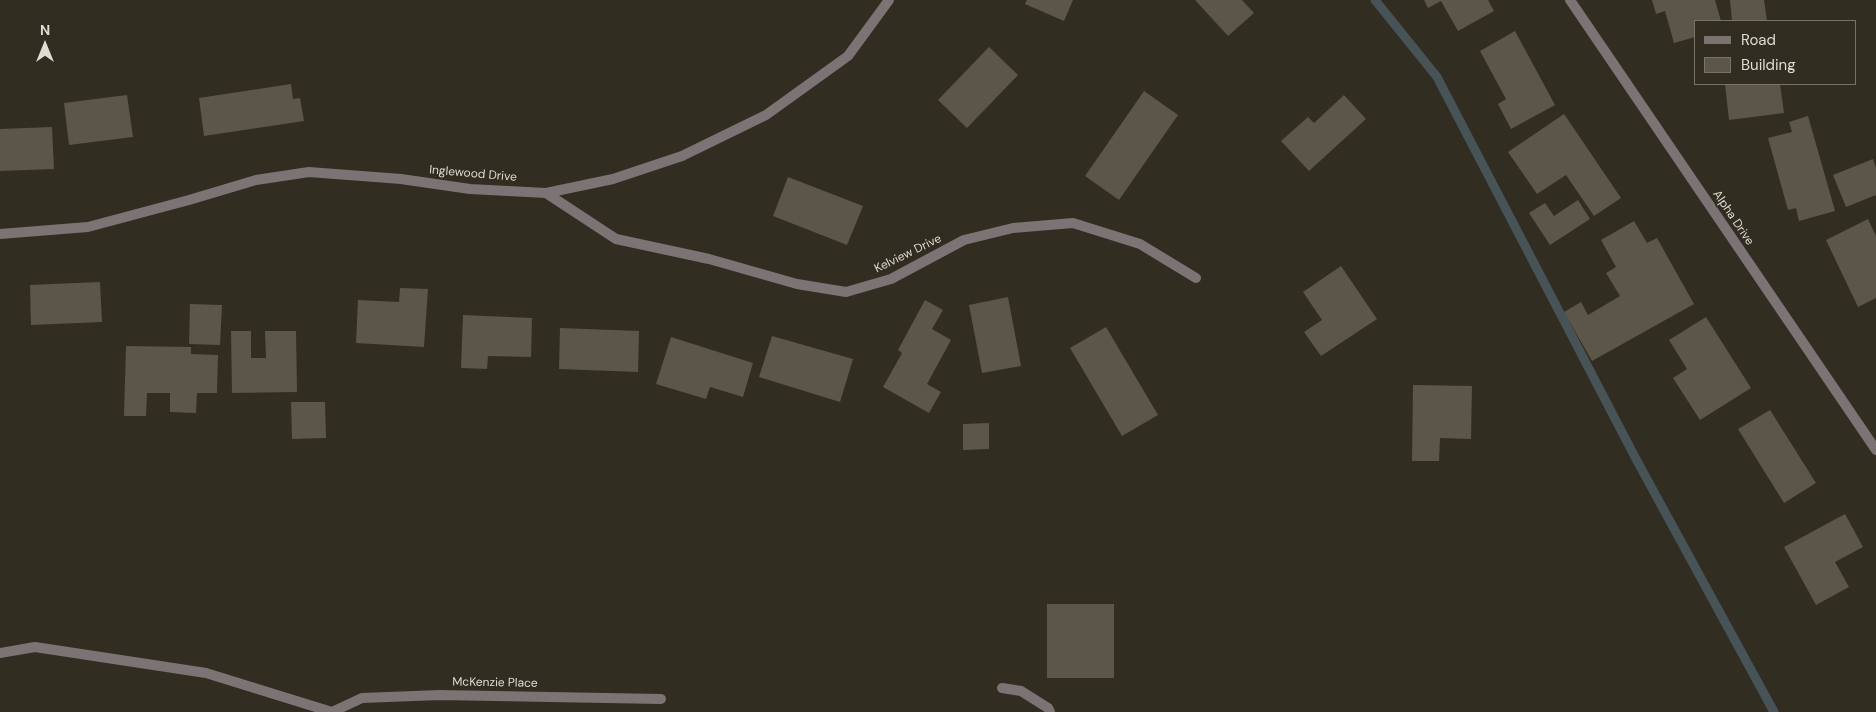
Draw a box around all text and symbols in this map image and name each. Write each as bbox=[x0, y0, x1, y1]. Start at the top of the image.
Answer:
north arrow bbox=[20, 20, 70, 70]
legend bbox=[1694, 20, 1856, 85]
text: N bbox=[40, 21, 50, 39]
text: Road bbox=[1741, 30, 1776, 50]
text: Building bbox=[1741, 55, 1796, 75]
street label: Inglewood Drive bbox=[429, 163, 517, 185]
street label: Alpha Drive bbox=[1709, 188, 1757, 248]
street label: Kelview Drive bbox=[872, 232, 944, 276]
street label: McKenzie Place bbox=[452, 675, 538, 691]

